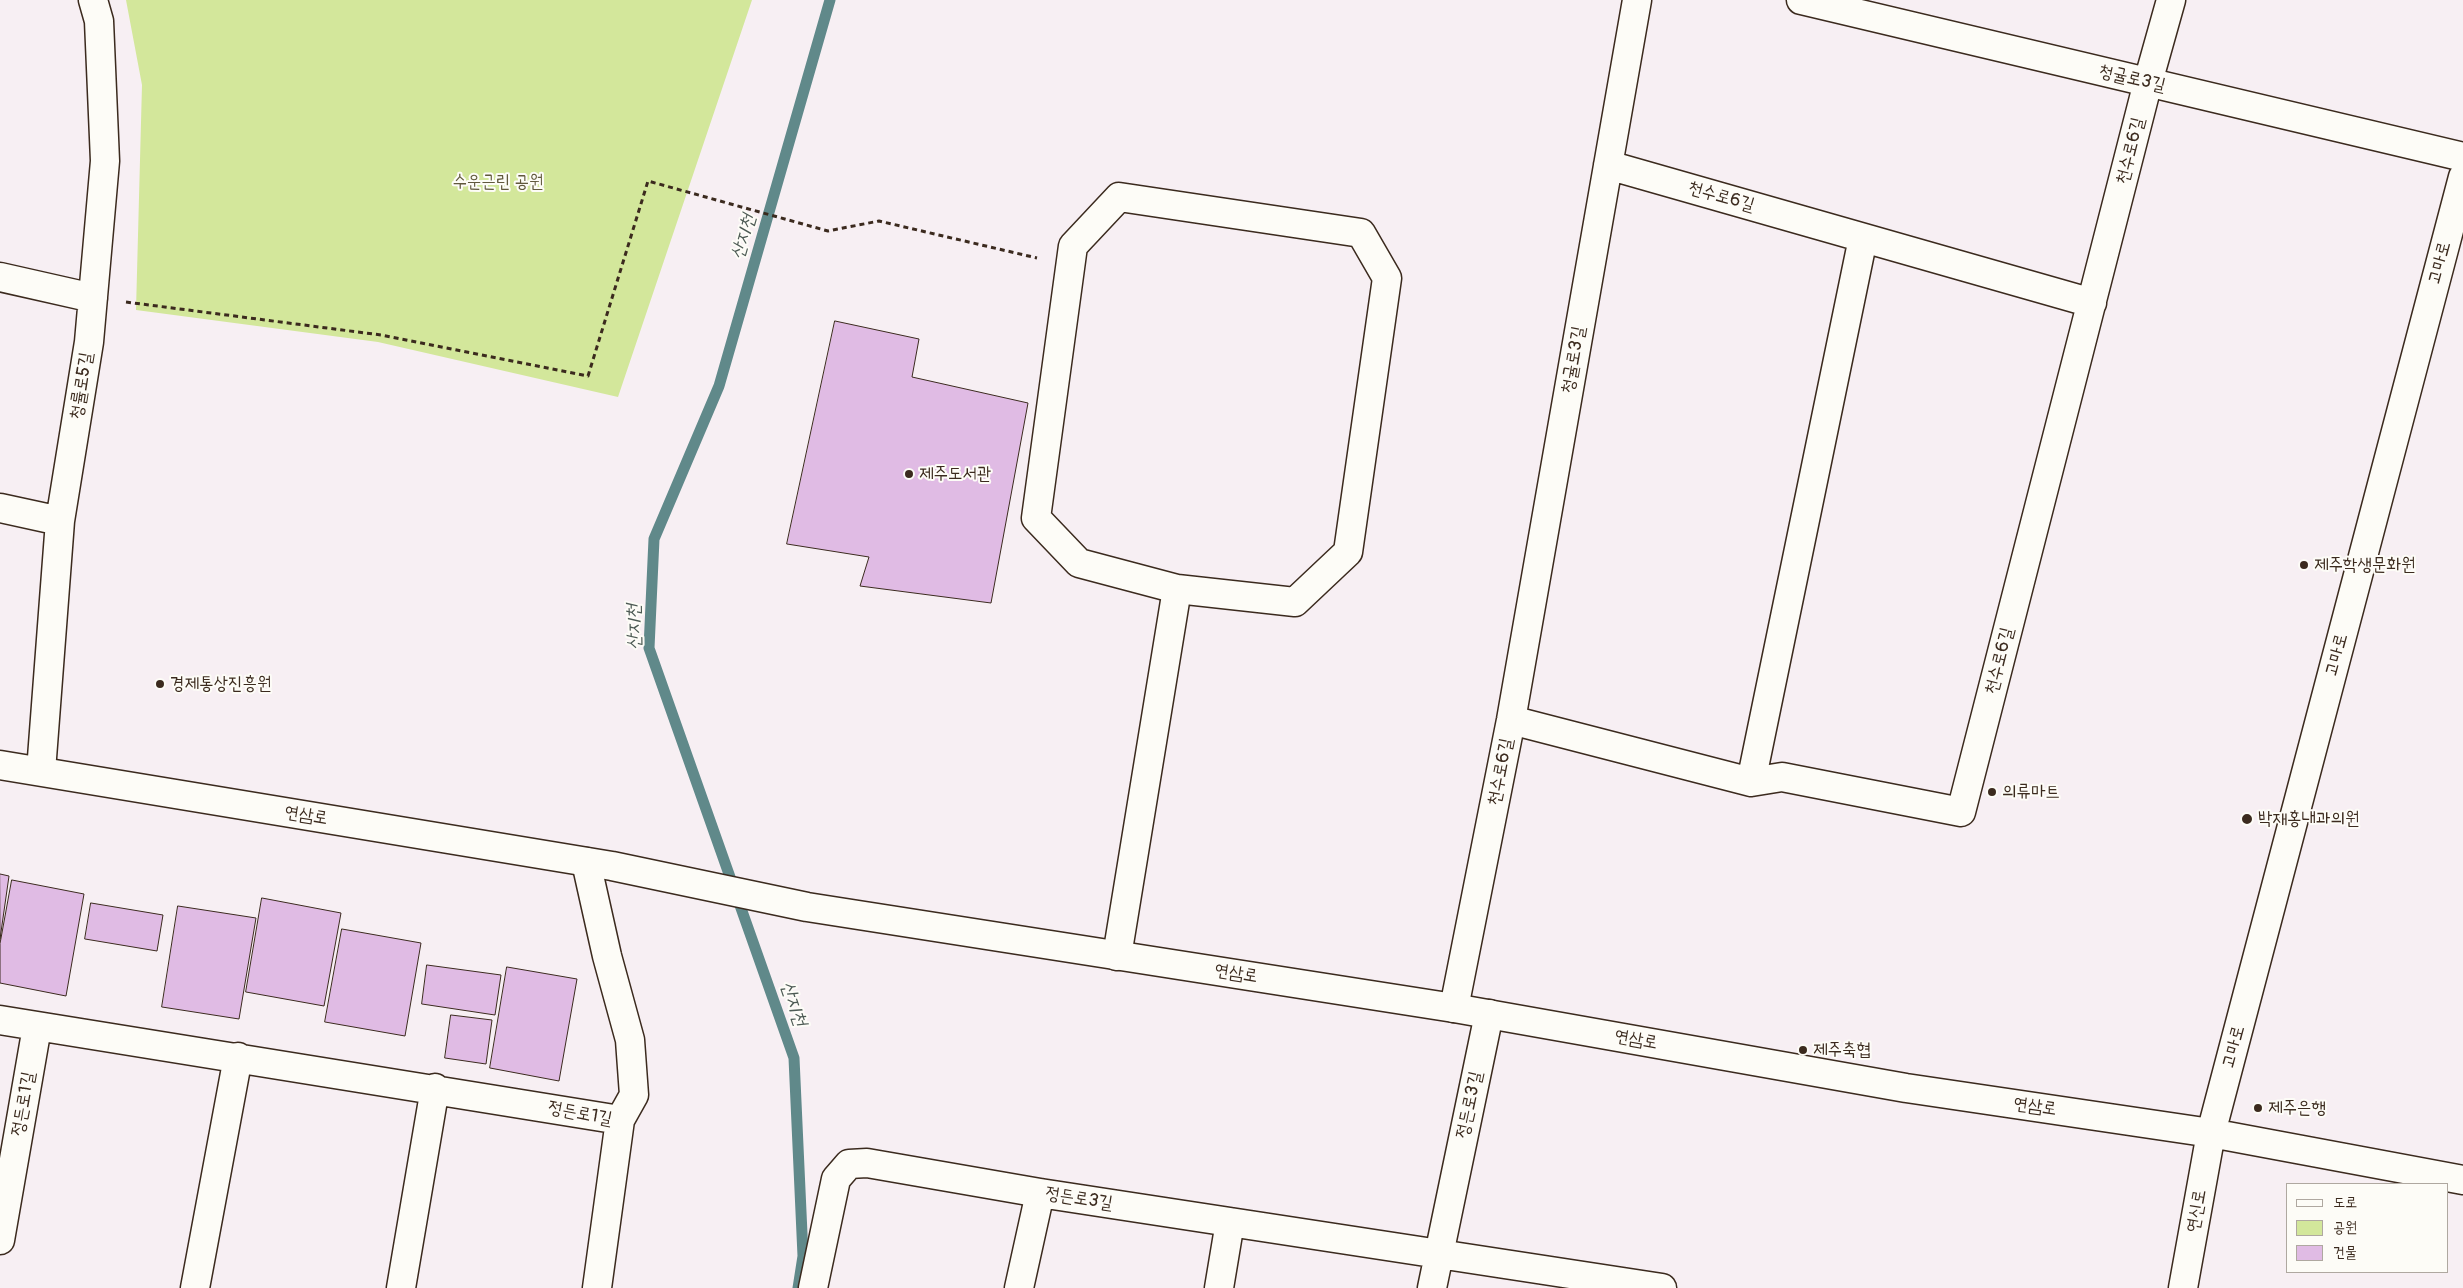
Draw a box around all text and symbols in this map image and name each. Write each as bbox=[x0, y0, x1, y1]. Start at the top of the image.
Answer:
street label: 청귤로3길 bbox=[2096, 61, 2168, 97]
street label: 천수로6길 bbox=[2112, 115, 2150, 187]
park label: 수운근린 공원 bbox=[453, 171, 543, 193]
street label: 천수로6길 bbox=[1685, 177, 1757, 217]
water label: 산지천 bbox=[727, 212, 761, 262]
street label: 고마로 bbox=[2424, 239, 2456, 287]
street label: 청귤로3길 bbox=[1557, 325, 1591, 395]
street label: 청률로5길 bbox=[66, 351, 98, 421]
place label: 제주도서관 bbox=[919, 463, 991, 485]
marker: 제주도서관 bbox=[903, 468, 915, 480]
place label: 제주학생문화원 bbox=[2314, 554, 2415, 576]
marker: 제주학생문화원 bbox=[2298, 559, 2310, 571]
water label: 산지천 bbox=[623, 604, 647, 650]
street label: 천수로6길 bbox=[1981, 625, 2019, 697]
street label: 고마로 bbox=[2321, 631, 2353, 679]
place label: 경제통상진흥원 bbox=[170, 673, 271, 695]
marker: 경제통상진흥원 bbox=[154, 678, 166, 690]
street label: 천수로6길 bbox=[1484, 736, 1518, 808]
place label: 의류마트 bbox=[2002, 781, 2060, 803]
marker: 의류마트 bbox=[1986, 786, 1998, 798]
street label: 연삼로 bbox=[283, 802, 329, 830]
place label: 박재홍내과의원 bbox=[2258, 808, 2359, 830]
marker: 박재홍내과의원 bbox=[2240, 812, 2254, 826]
street label: 연삼로 bbox=[1213, 960, 1259, 988]
water label: 산지천 bbox=[775, 979, 811, 1029]
street label: 고마로 bbox=[2218, 1023, 2250, 1071]
street label: 연삼로 bbox=[1613, 1026, 1659, 1054]
place label: 제주축협 bbox=[1813, 1039, 1871, 1061]
marker: 제주축협 bbox=[1797, 1044, 1809, 1056]
street label: 정든로1길 bbox=[8, 1070, 40, 1138]
street label: 정든로3길 bbox=[1452, 1070, 1488, 1140]
street label: 연삼로 bbox=[2012, 1093, 2058, 1121]
street label: 정든로1길 bbox=[546, 1097, 614, 1131]
place label: 제주은행 bbox=[2268, 1097, 2326, 1119]
marker: 제주은행 bbox=[2252, 1102, 2264, 1114]
street label: 정든로3길 bbox=[1044, 1183, 1114, 1215]
legend bbox=[2286, 1183, 2448, 1273]
street label: 연신로 bbox=[2183, 1188, 2211, 1234]
text: 도로 bbox=[2333, 1193, 2357, 1212]
text: 공원 bbox=[2333, 1218, 2357, 1237]
text: 건물 bbox=[2333, 1243, 2357, 1262]

